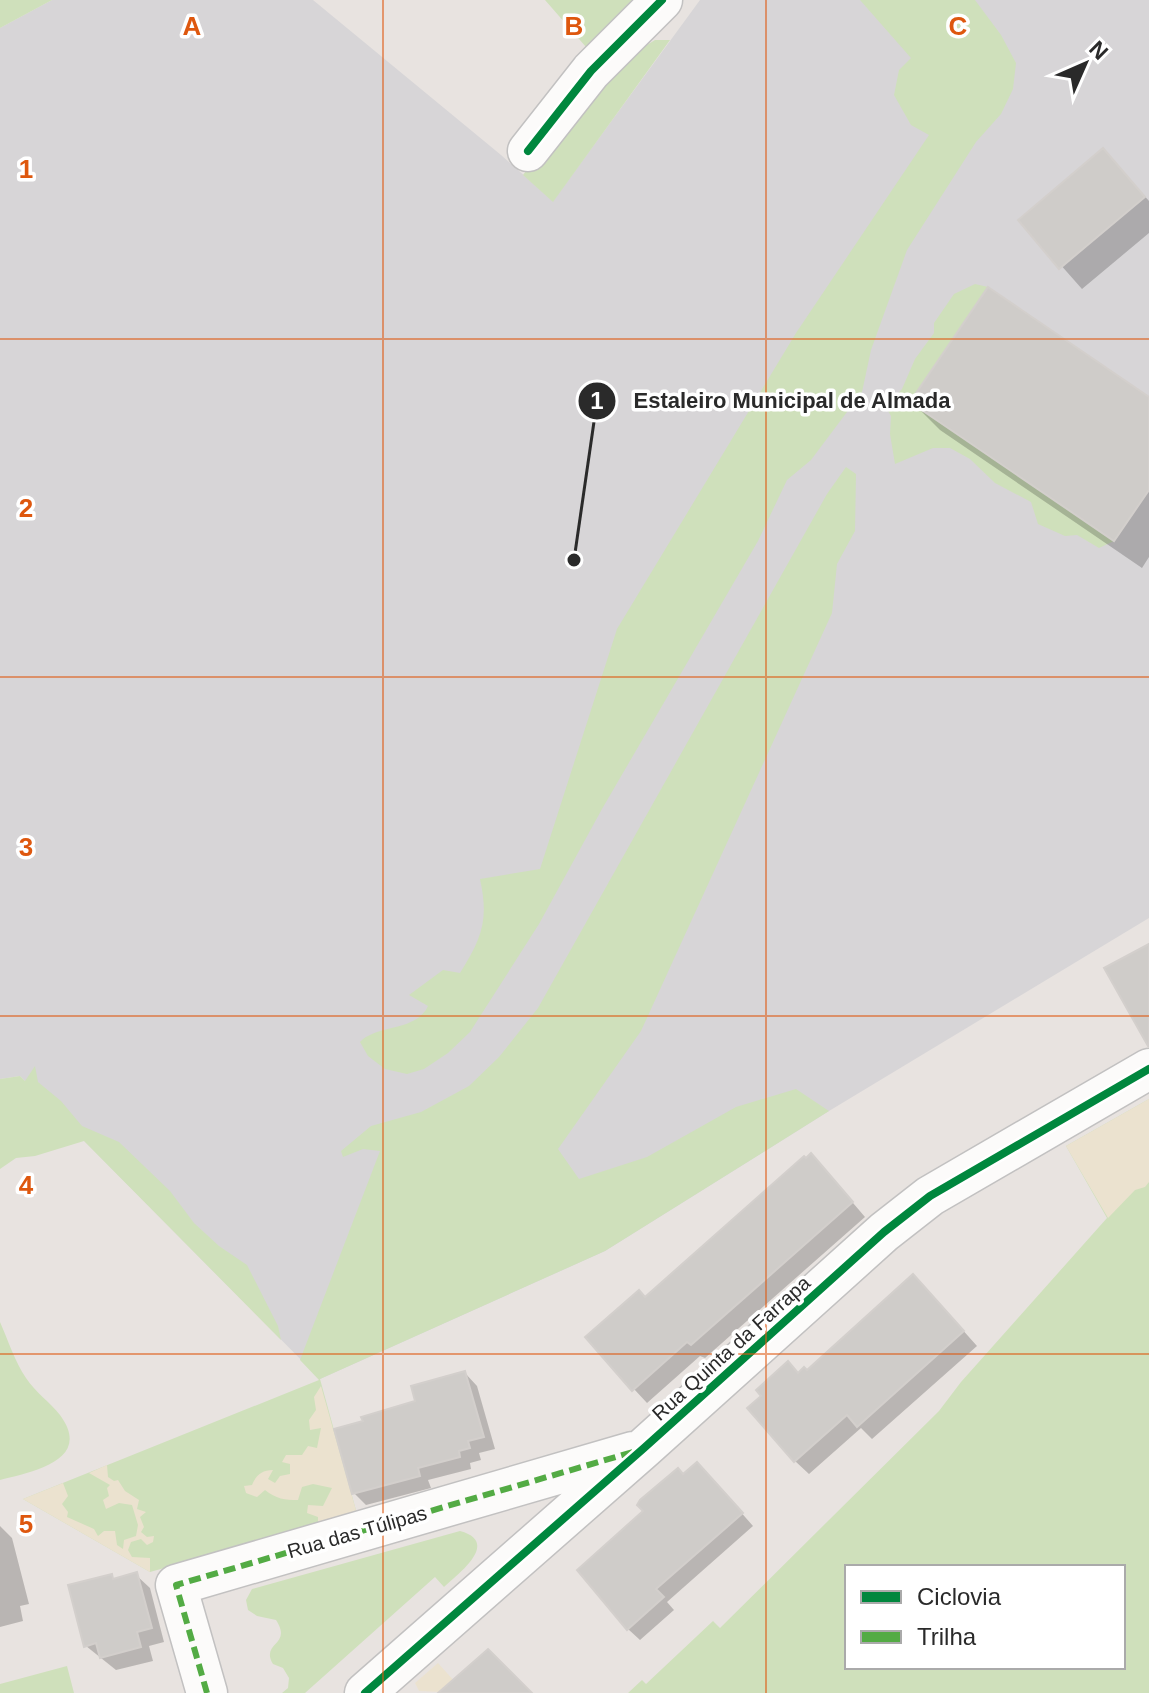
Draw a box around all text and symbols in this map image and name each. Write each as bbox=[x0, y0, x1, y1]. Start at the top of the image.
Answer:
text: A bbox=[183, 11, 202, 41]
text: B bbox=[565, 11, 583, 41]
text: C bbox=[949, 11, 968, 41]
north arrow bbox=[1045, 24, 1125, 104]
text: N bbox=[1084, 36, 1113, 65]
text: 1 bbox=[19, 154, 33, 184]
callout: Estaleiro Municipal de Almada bbox=[577, 378, 967, 424]
text: 1 bbox=[590, 387, 604, 414]
text: Estaleiro Municipal de Almada bbox=[633, 388, 951, 413]
text: 2 bbox=[19, 493, 33, 523]
text: 3 bbox=[19, 832, 33, 862]
text: 4 bbox=[19, 1170, 34, 1200]
street label: Rua Quinta da Farrapa bbox=[648, 1271, 815, 1425]
street label: Rua das Túlipas bbox=[285, 1502, 429, 1562]
text: 5 bbox=[19, 1509, 33, 1539]
legend bbox=[845, 1565, 1125, 1669]
text: Ciclovia bbox=[917, 1583, 1002, 1610]
text: Trilha bbox=[917, 1623, 977, 1650]

